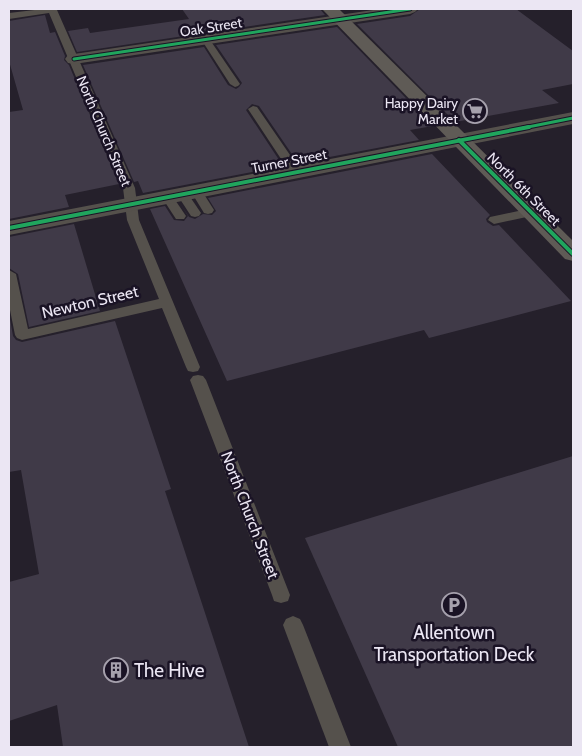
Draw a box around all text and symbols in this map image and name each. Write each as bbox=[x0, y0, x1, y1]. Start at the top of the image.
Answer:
street label: Oak Street bbox=[179, 13, 244, 41]
street label: North Church Street bbox=[73, 73, 135, 189]
place label: Happy Dairy Market bbox=[385, 94, 458, 128]
supermarket icon: Happy Dairy Market bbox=[462, 98, 488, 124]
street label: Turner Street bbox=[250, 145, 329, 177]
street label: North 6th Street bbox=[483, 148, 565, 230]
street label: Newton Street bbox=[40, 282, 141, 322]
street label: North Church Street bbox=[217, 449, 283, 582]
parking icon: Allentown Transportation Deck bbox=[441, 592, 467, 618]
place label: Allentown Transportation Deck bbox=[374, 621, 535, 666]
building icon: The Hive bbox=[103, 657, 129, 683]
place label: The Hive bbox=[134, 659, 205, 682]

